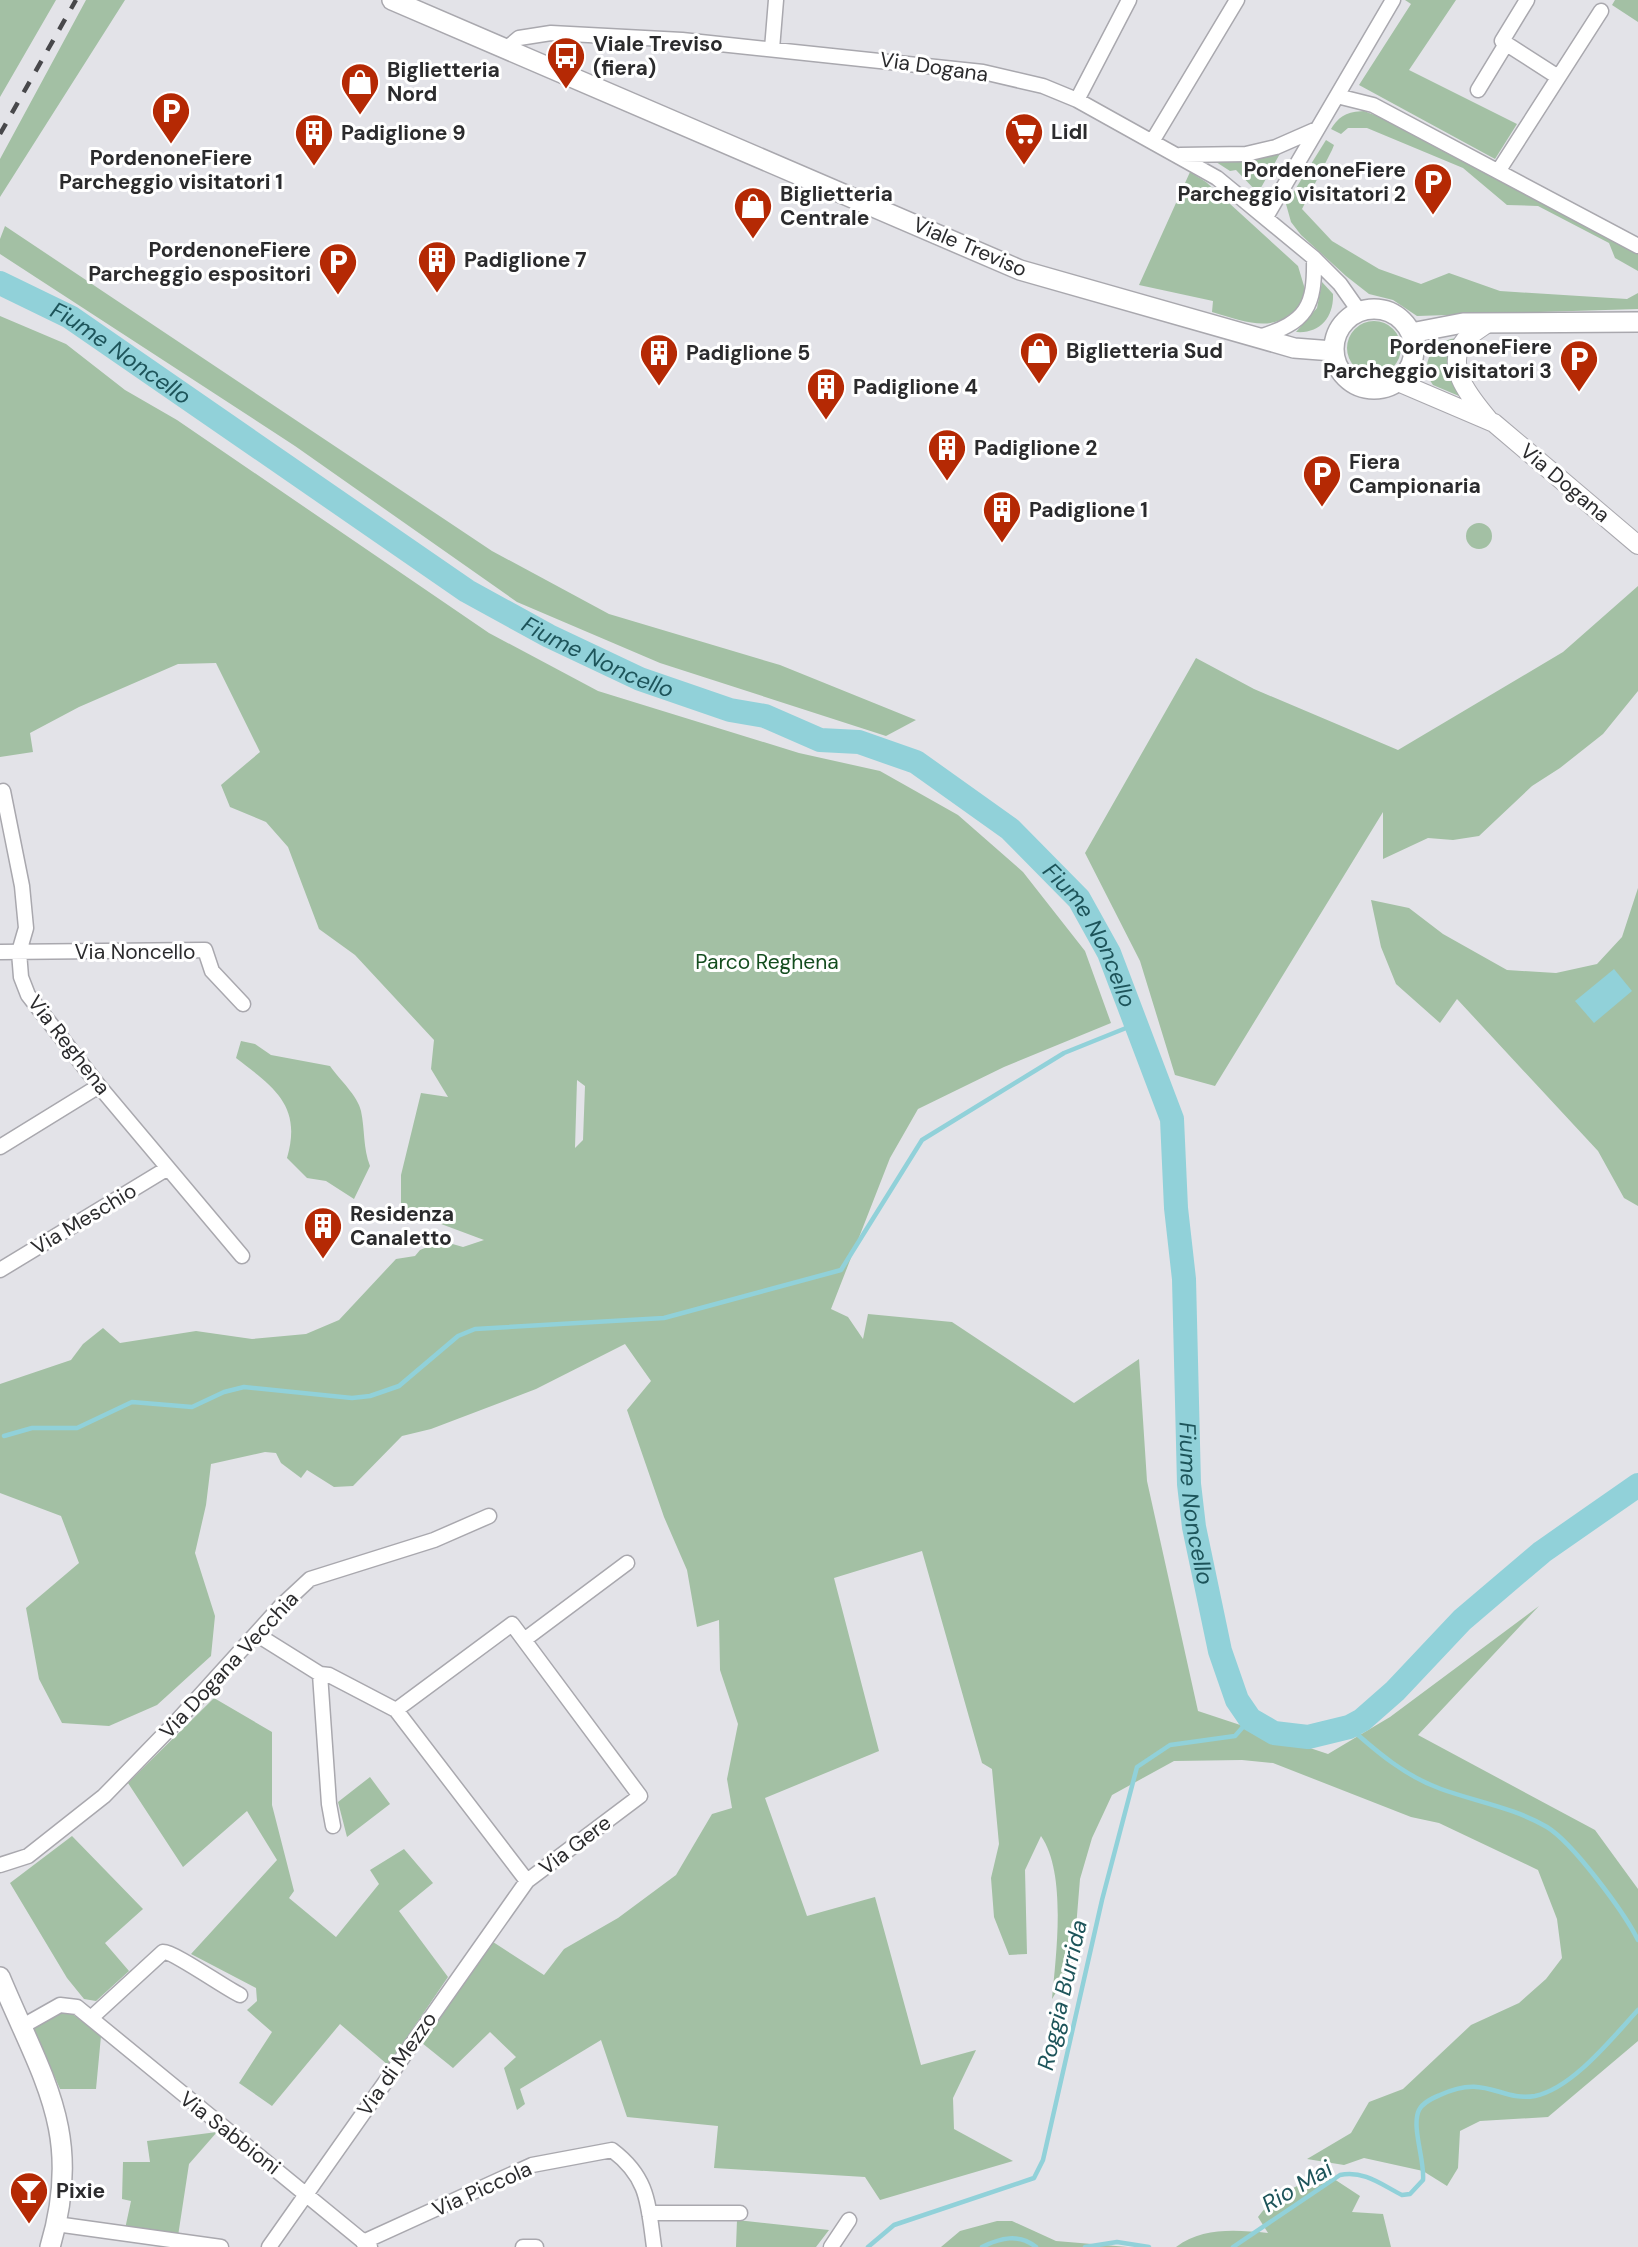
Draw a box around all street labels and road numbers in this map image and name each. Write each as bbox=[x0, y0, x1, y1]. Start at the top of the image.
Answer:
street label: Via Dogana bbox=[878, 46, 990, 88]
street label: Viale Treviso bbox=[909, 210, 1031, 284]
street label: Via Dogana bbox=[1514, 437, 1616, 529]
street label: Via Noncello bbox=[75, 938, 195, 966]
street label: Via Reghena bbox=[21, 989, 117, 1101]
street label: Via Meschio bbox=[26, 1177, 142, 1261]
street label: Via Dogana Vecchia bbox=[153, 1585, 305, 1745]
street label: Via Gere bbox=[533, 1809, 617, 1881]
street label: Via di Mezzo bbox=[351, 2006, 443, 2122]
street label: Via Sabbioni bbox=[174, 2085, 286, 2181]
street label: Via Piccola bbox=[428, 2155, 536, 2223]

